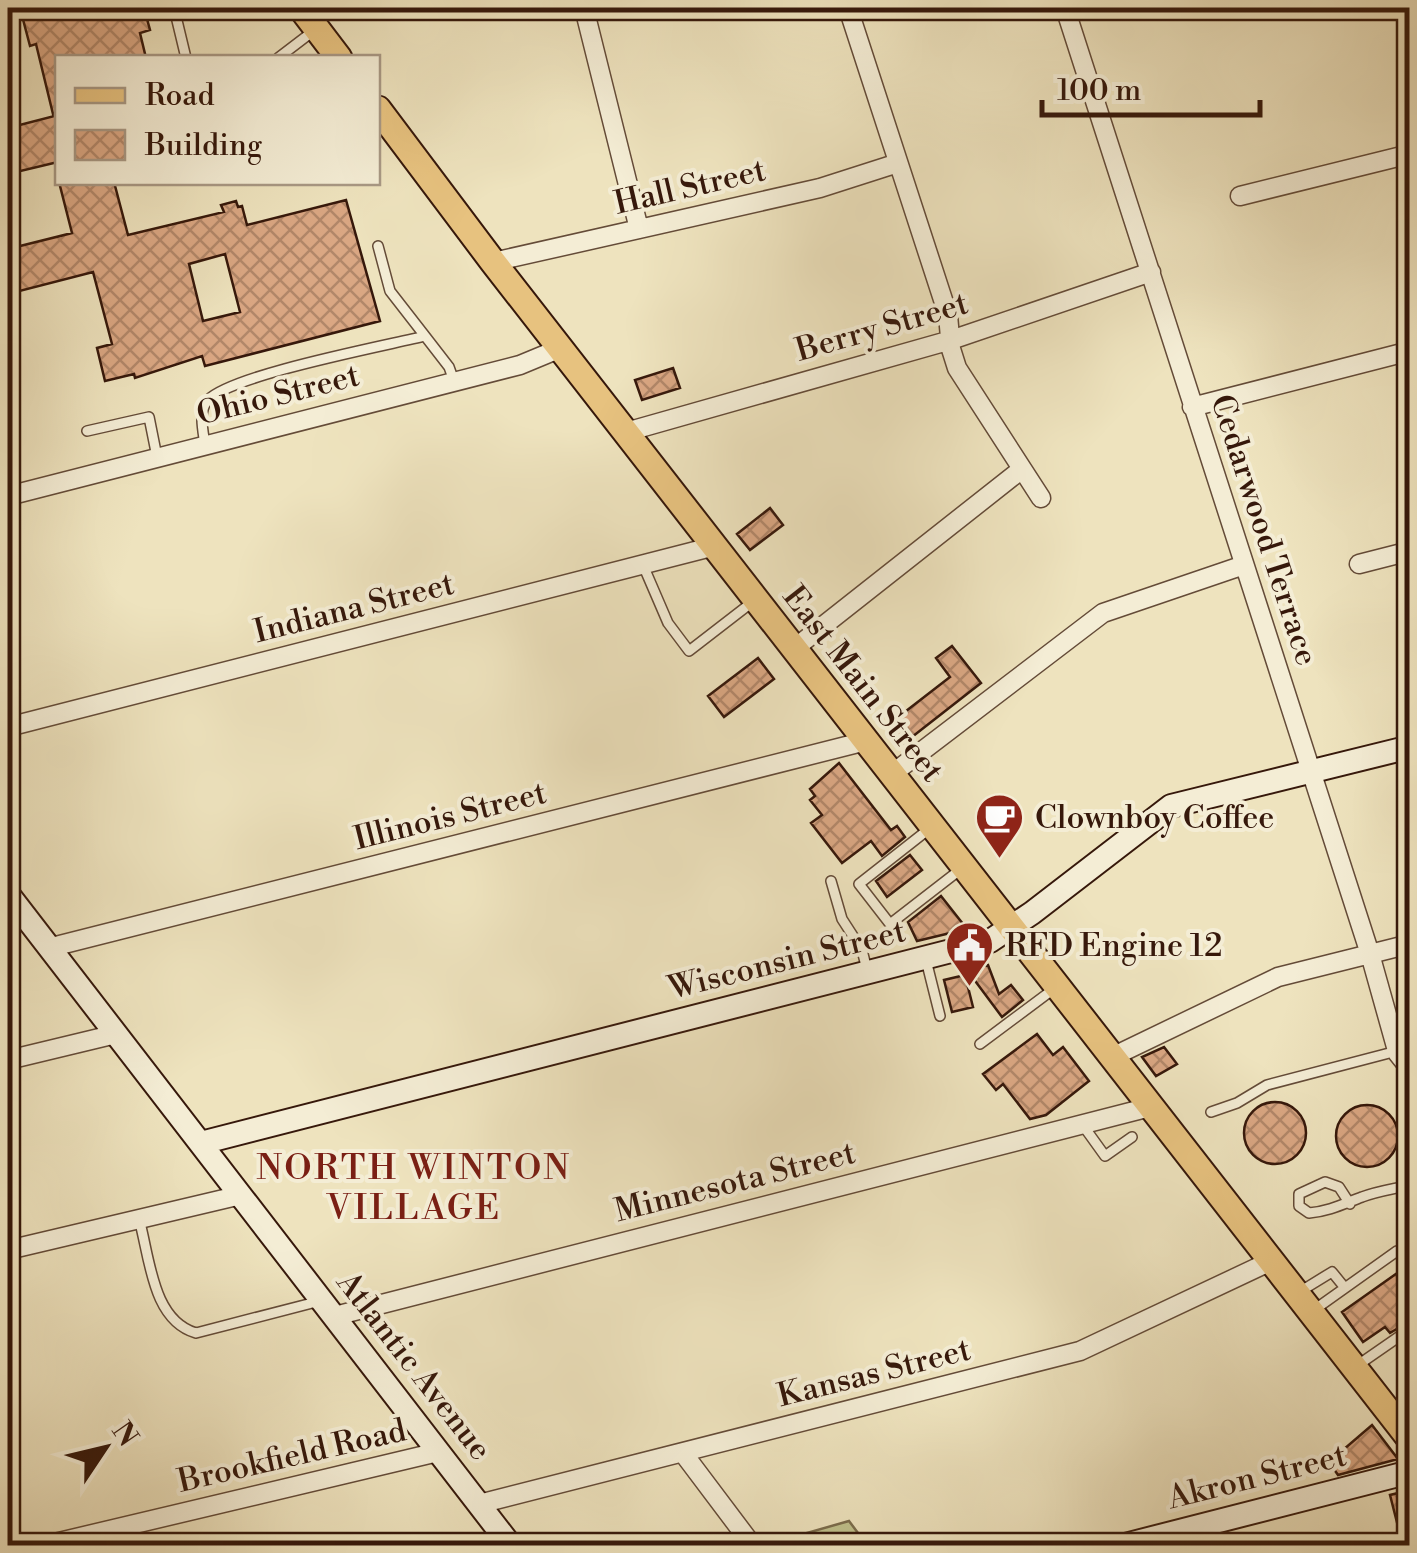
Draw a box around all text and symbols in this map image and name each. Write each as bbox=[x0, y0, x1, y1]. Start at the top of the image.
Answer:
legend bbox=[55, 55, 380, 185]
scale bar bbox=[1042, 55, 1260, 117]
text: 100 m bbox=[1057, 72, 1141, 110]
text: Road bbox=[145, 77, 215, 115]
text: Building bbox=[144, 127, 263, 165]
street label: Hall Street bbox=[610, 150, 770, 224]
street label: Berry Street bbox=[790, 283, 973, 371]
street label: Ohio Street bbox=[193, 355, 363, 435]
street label: Cedarwood Terrace bbox=[1201, 389, 1327, 671]
street label: Indiana Street bbox=[250, 564, 458, 652]
street label: East Main Street bbox=[774, 578, 952, 790]
street label: Illinois Street bbox=[350, 773, 550, 859]
cafe icon: Clownboy Coffee bbox=[974, 792, 1026, 860]
place label: Clownboy Coffee bbox=[1035, 798, 1275, 838]
street label: Wisconsin Street bbox=[663, 911, 910, 1009]
public building icon: RFD Engine 12 bbox=[944, 920, 996, 988]
place label: RFD Engine 12 bbox=[1005, 926, 1222, 966]
street label: Minnesota Street bbox=[611, 1133, 859, 1231]
district label: NORTH WINTON VILLAGE bbox=[256, 1147, 572, 1230]
street label: Atlantic Avenue bbox=[327, 1263, 500, 1468]
street label: Kansas Street bbox=[773, 1330, 975, 1416]
north arrow bbox=[55, 1398, 155, 1498]
street label: Brookfield Road bbox=[173, 1410, 410, 1502]
text: N bbox=[104, 1415, 145, 1454]
street label: Akron Street bbox=[1163, 1435, 1350, 1519]

